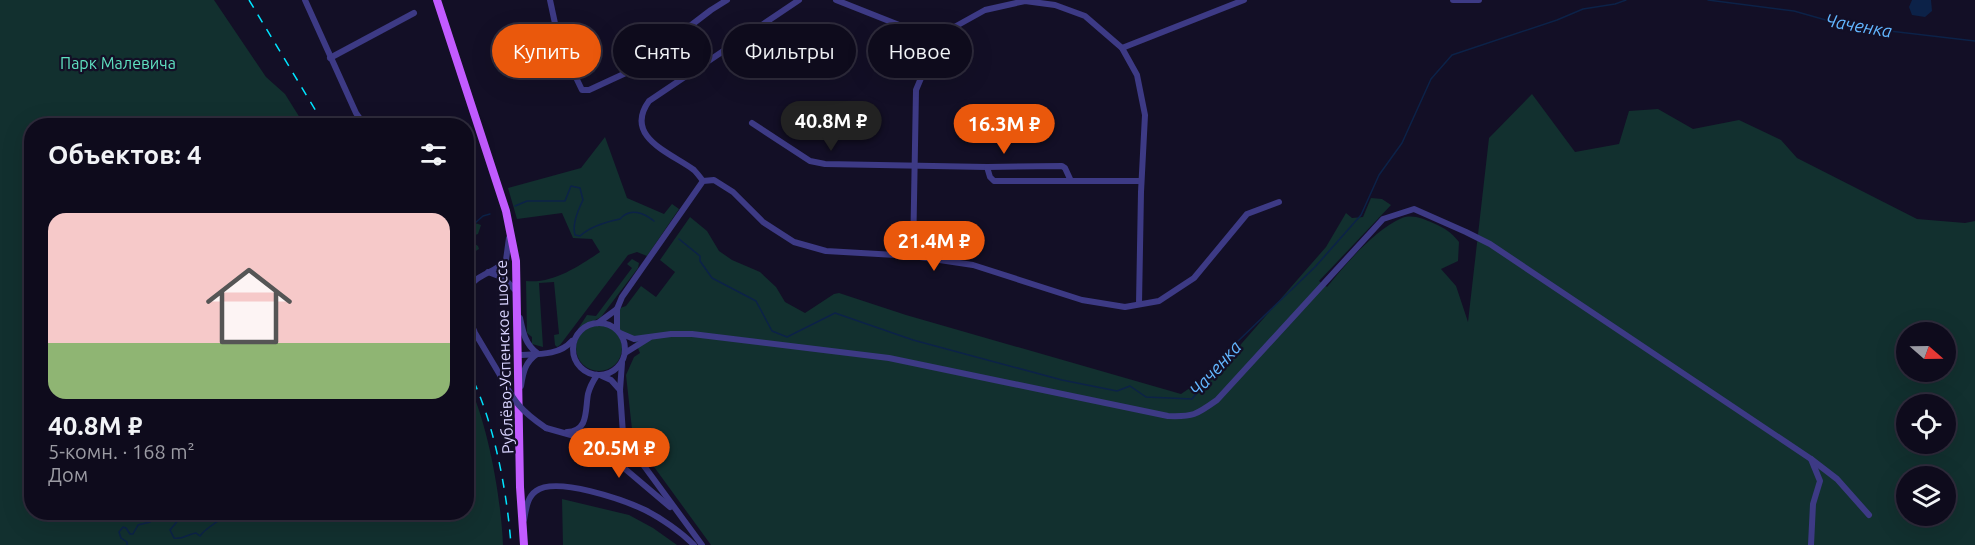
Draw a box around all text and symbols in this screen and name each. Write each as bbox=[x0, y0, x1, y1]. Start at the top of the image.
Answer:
water label: Чаченка bbox=[1824, 9, 1894, 41]
chip: Купить bbox=[492, 24, 601, 78]
chip: Снять bbox=[613, 24, 711, 78]
chip: Фильтры bbox=[723, 24, 856, 78]
chip: Новое bbox=[868, 24, 972, 78]
park label: Парк Малевича bbox=[60, 54, 176, 72]
pin: 40.8M ₽ bbox=[776, 101, 886, 152]
pin: 16.3M ₽ bbox=[949, 104, 1059, 155]
text: 40.8M ₽ bbox=[795, 109, 867, 132]
text: 16.3M ₽ bbox=[968, 112, 1040, 135]
icon: filters bbox=[417, 138, 450, 171]
text: Объектов: 4 bbox=[48, 140, 202, 169]
pin: 21.4M ₽ bbox=[879, 221, 989, 272]
text: 21.4M ₽ bbox=[898, 229, 970, 252]
icon: home bbox=[195, 252, 303, 360]
street label: Рублёво-Успенское шоссе bbox=[492, 260, 516, 454]
north arrow bbox=[1896, 322, 1956, 382]
map controls bbox=[1896, 322, 1956, 526]
water label: Чаченка bbox=[1185, 336, 1245, 400]
button: locate bbox=[1896, 394, 1956, 454]
text: 40.8M ₽ bbox=[48, 411, 142, 440]
pin: 20.5M ₽ bbox=[564, 428, 674, 479]
text: 20.5M ₽ bbox=[583, 436, 655, 459]
text: 5-комн. · 168 m² bbox=[48, 440, 195, 463]
text: Дом bbox=[48, 463, 88, 486]
button: layers bbox=[1896, 466, 1956, 526]

